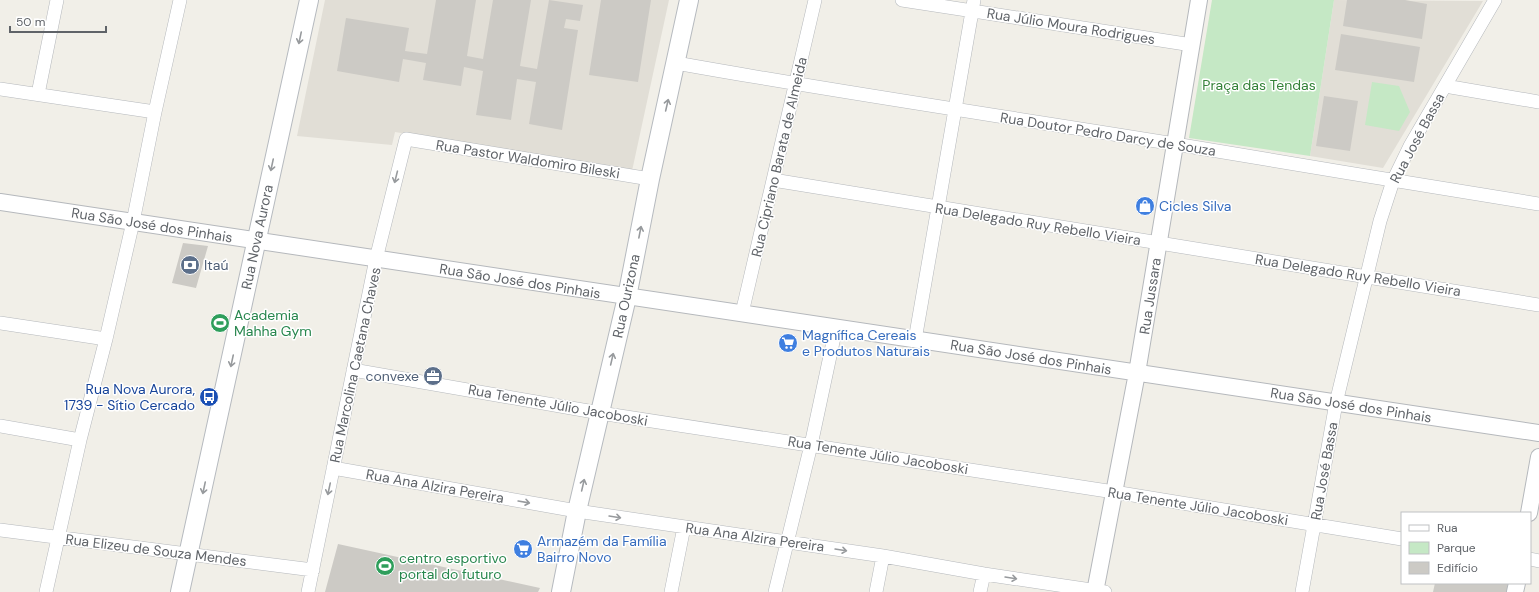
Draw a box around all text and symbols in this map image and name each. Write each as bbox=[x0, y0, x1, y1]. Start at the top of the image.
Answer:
street label: Rua Júlio Moura Rodrigues bbox=[986, 4, 1156, 48]
scale bar bbox=[10, 8, 106, 34]
text: 50 m bbox=[16, 14, 45, 30]
one-way arrow bbox=[296, 31, 304, 44]
street label: Rua Cipriano Barata de Almeida bbox=[747, 55, 811, 259]
park label: Praça das Tendas bbox=[1202, 76, 1316, 94]
street label: Rua José Bassa bbox=[1386, 90, 1448, 186]
one-way arrow bbox=[664, 98, 671, 111]
street label: Rua Doutor Pedro Darcy de Souza bbox=[999, 108, 1217, 160]
street label: Rua Pastor Waldomiro Bileski bbox=[435, 136, 621, 182]
one-way arrow bbox=[268, 158, 276, 171]
one-way arrow bbox=[392, 170, 400, 183]
street label: Rua Nova Aurora bbox=[237, 183, 277, 291]
shop icon: Cicles Silva bbox=[1134, 195, 1156, 217]
place label: Cicles Silva bbox=[1159, 197, 1231, 215]
street label: Rua Delegado Ruy Rebello Vieira bbox=[934, 199, 1142, 249]
street label: Rua São José dos Pinhais bbox=[70, 203, 234, 247]
one-way arrow bbox=[636, 225, 644, 238]
street label: Rua Delegado Ruy Rebello Vieira bbox=[1254, 250, 1462, 300]
street label: Rua Ourizona bbox=[608, 252, 644, 340]
bank icon: Itaú bbox=[179, 254, 201, 276]
place label: Itaú bbox=[204, 256, 228, 274]
street label: Rua Jussara bbox=[1135, 256, 1165, 336]
street label: Rua São José dos Pinhais bbox=[438, 259, 602, 303]
street label: Rua Marcolina Caetana Chaves bbox=[325, 266, 385, 464]
place label: Academia Mahha Gym bbox=[234, 306, 312, 340]
sports icon: Academia Mahha Gym bbox=[209, 312, 231, 334]
place label: Magnífica Cereais e Produtos Naturais bbox=[802, 326, 930, 360]
supermarket icon: Magnífica Cereais e Produtos Naturais bbox=[777, 332, 799, 354]
street label: Rua São José dos Pinhais bbox=[949, 335, 1113, 379]
one-way arrow bbox=[609, 352, 617, 365]
one-way arrow bbox=[227, 354, 235, 367]
office icon: convexe bbox=[422, 365, 444, 387]
place label: convexe bbox=[366, 367, 419, 385]
place label: Rua Nova Aurora, 1739 - Sítio Cercado bbox=[64, 380, 195, 414]
street label: Rua Tenente Júlio Jacoboski bbox=[467, 380, 649, 430]
street label: Rua São José dos Pinhais bbox=[1269, 383, 1433, 427]
bus stop icon: Rua Nova Aurora, 1739 - Sítio Cercado bbox=[198, 386, 220, 408]
street label: Rua José Bassa bbox=[1307, 420, 1341, 522]
street label: Rua Tenente Júlio Jacoboski bbox=[787, 432, 969, 478]
street label: Rua Ana Alzira Pereira bbox=[365, 465, 505, 507]
one-way arrow bbox=[579, 479, 587, 492]
one-way arrow bbox=[200, 481, 208, 494]
one-way arrow bbox=[325, 482, 333, 495]
street label: Rua Tenente Júlio Jacoboski bbox=[1107, 483, 1289, 529]
one-way arrow bbox=[517, 498, 530, 506]
legend bbox=[1401, 512, 1531, 584]
one-way arrow bbox=[609, 513, 622, 521]
street label: Rua Ana Alzira Pereira bbox=[685, 518, 825, 556]
text: Rua bbox=[1437, 520, 1458, 536]
street label: Rua Elizeu de Souza Mendes bbox=[64, 530, 248, 570]
place label: Armazém da Família Bairro Novo bbox=[537, 532, 667, 566]
supermarket icon: Armazém da Família Bairro Novo bbox=[512, 538, 534, 560]
text: Parque bbox=[1437, 540, 1476, 556]
one-way arrow bbox=[834, 546, 847, 554]
place label: centro esportivo portal do futuro bbox=[399, 549, 507, 583]
sports icon: centro esportivo portal do futuro bbox=[374, 555, 396, 577]
text: Edifício bbox=[1437, 560, 1478, 576]
one-way arrow bbox=[1004, 574, 1017, 582]

